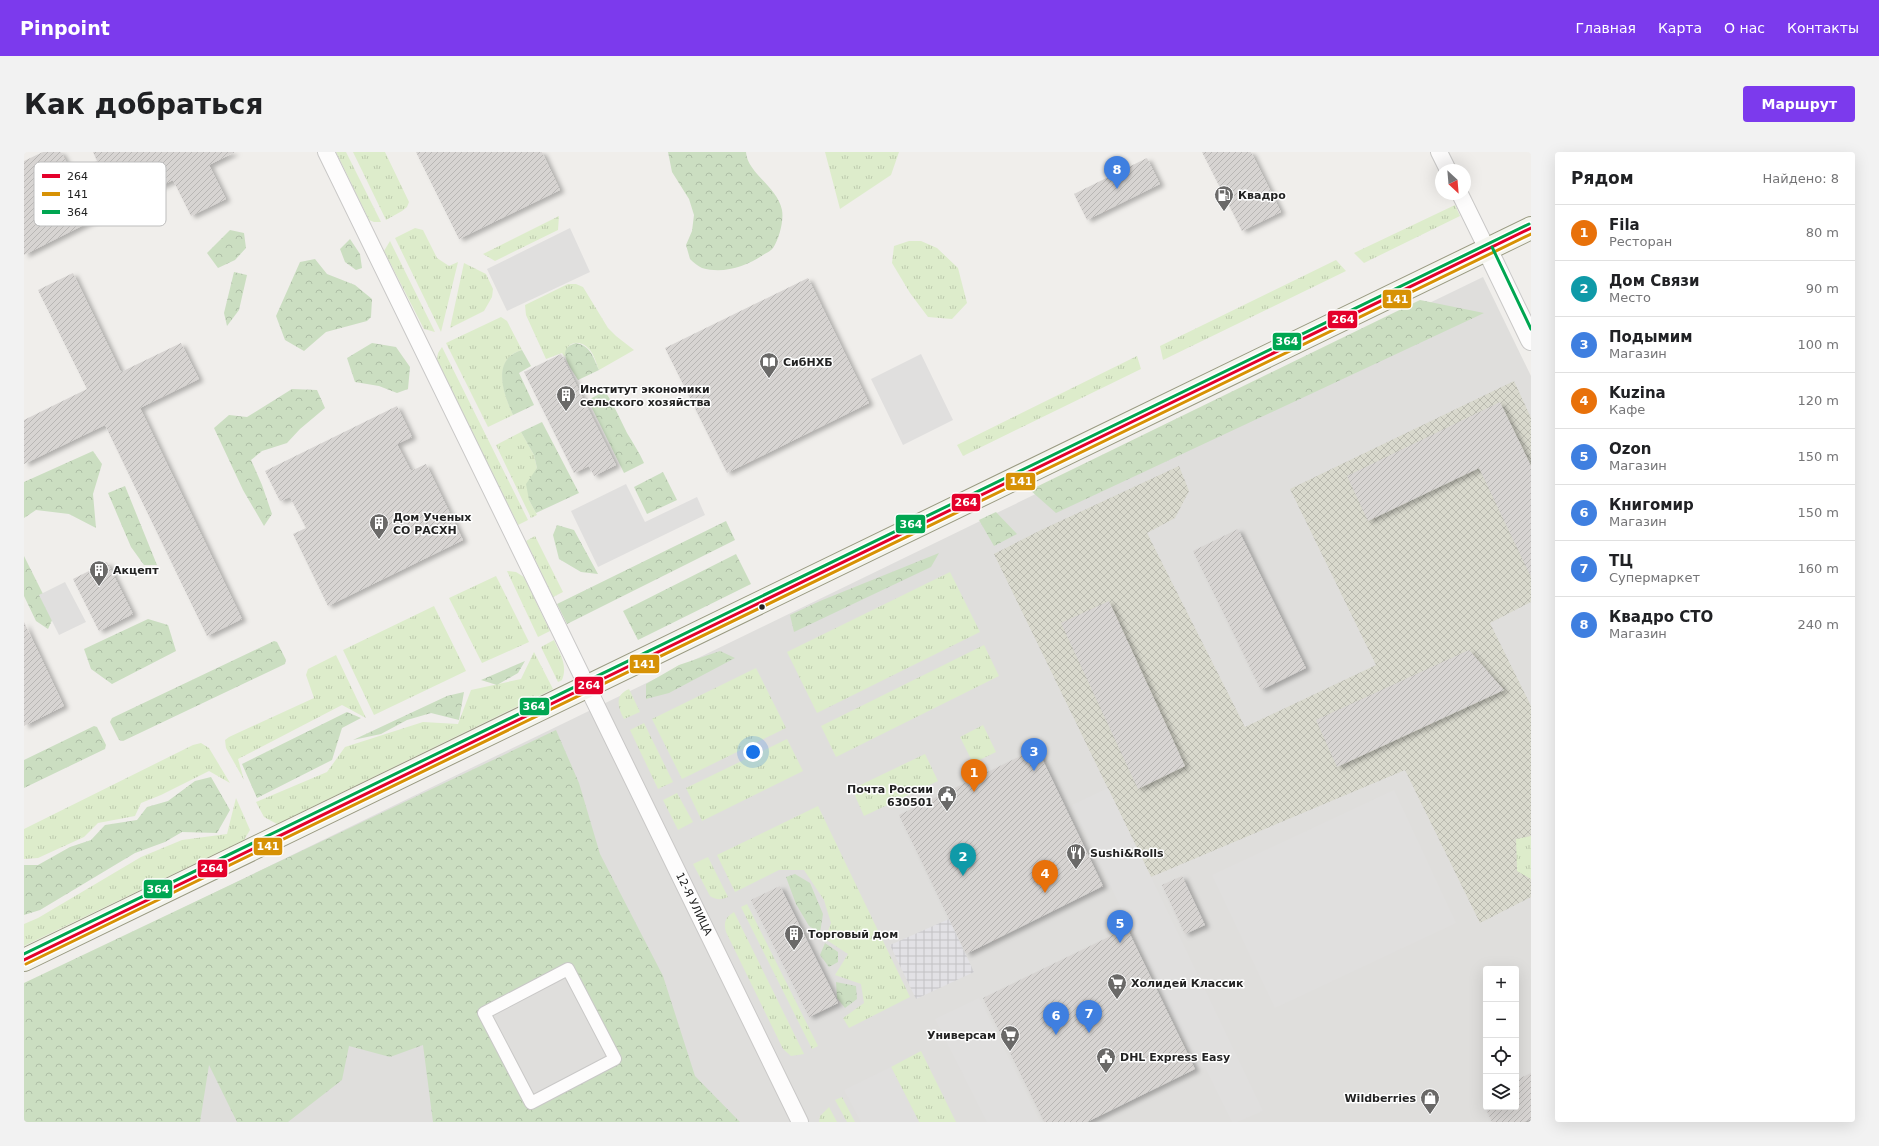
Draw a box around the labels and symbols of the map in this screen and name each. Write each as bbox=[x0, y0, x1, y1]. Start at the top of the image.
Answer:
pin: 8 bbox=[1104, 156, 1130, 189]
legend bbox=[34, 162, 166, 226]
north arrow bbox=[1435, 164, 1471, 200]
text: 264 bbox=[67, 170, 88, 183]
fuel station icon: Квадро bbox=[1213, 184, 1235, 212]
text: 141 bbox=[67, 188, 88, 201]
place label: Квадро bbox=[1238, 189, 1286, 202]
text: 364 bbox=[67, 206, 88, 219]
line badge: 141 bbox=[1382, 289, 1412, 309]
text: 141 bbox=[1386, 293, 1408, 306]
line badge: 264 bbox=[1327, 310, 1358, 329]
text: 264 bbox=[1332, 313, 1355, 326]
line badge: 364 bbox=[1272, 332, 1302, 351]
text: 364 bbox=[1276, 335, 1299, 348]
library icon: СибНХБ bbox=[758, 351, 780, 379]
place label: СибНХБ bbox=[783, 356, 833, 369]
place label: Институт экономики сельского хозяйства bbox=[580, 383, 711, 409]
building icon: Институт экономики сельского хозяйства bbox=[555, 384, 577, 412]
line badge: 141 bbox=[1005, 472, 1036, 491]
text: 141 bbox=[1010, 475, 1032, 488]
line badge: 264 bbox=[951, 493, 981, 512]
text: 264 bbox=[955, 496, 978, 509]
place label: Дом Ученых СО РАСХН bbox=[393, 511, 471, 537]
building icon: Дом Ученых СО РАСХН bbox=[368, 512, 390, 540]
line badge: 364 bbox=[895, 514, 926, 534]
text: 364 bbox=[900, 518, 923, 531]
building icon: Акцепт bbox=[88, 559, 110, 587]
place label: Акцепт bbox=[113, 564, 159, 577]
unlabelled marker bbox=[757, 602, 767, 612]
line badge: 141 bbox=[629, 654, 660, 674]
text: 141 bbox=[633, 658, 655, 671]
line badge: 264 bbox=[574, 676, 604, 695]
text: 264 bbox=[578, 679, 601, 692]
line badge: 364 bbox=[519, 697, 550, 716]
text: 364 bbox=[523, 700, 546, 713]
pin: 3 bbox=[1021, 738, 1047, 771]
your location bbox=[743, 742, 763, 762]
pin: 1 bbox=[961, 759, 987, 792]
place label: Почта России 630501 bbox=[847, 783, 933, 809]
public building icon: Почта России 630501 bbox=[936, 784, 958, 812]
line badge: 141 bbox=[253, 837, 283, 856]
text: 141 bbox=[257, 840, 279, 853]
restaurant icon: Sushi&Rolls bbox=[1065, 842, 1087, 870]
pin: 2 bbox=[950, 843, 976, 876]
place label: Sushi&Rolls bbox=[1090, 847, 1164, 860]
line badge: 264 bbox=[197, 859, 228, 878]
pin: 4 bbox=[1032, 860, 1058, 893]
text: 264 bbox=[201, 862, 224, 875]
street label: 12-Я УЛИЦА bbox=[673, 870, 715, 938]
line badge: 364 bbox=[143, 879, 173, 899]
text: 364 bbox=[147, 883, 170, 896]
pin: 5 bbox=[1107, 910, 1133, 943]
building icon: Торговый дом bbox=[783, 923, 805, 951]
place label: Торговый дом bbox=[808, 928, 898, 941]
supermarket icon: Холидей Классик bbox=[1106, 972, 1128, 1000]
place label: Холидей Классик bbox=[1131, 977, 1244, 990]
pin: 7 bbox=[1076, 1000, 1102, 1033]
pin: 6 bbox=[1043, 1002, 1069, 1035]
supermarket icon: Универсам bbox=[999, 1024, 1021, 1052]
place label: Универсам bbox=[927, 1029, 996, 1042]
public building icon: DHL Express Easy bbox=[1095, 1046, 1117, 1074]
place label: DHL Express Easy bbox=[1120, 1051, 1230, 1064]
shop icon: Wildberries bbox=[1419, 1087, 1441, 1115]
place label: Wildberries bbox=[1344, 1092, 1416, 1105]

